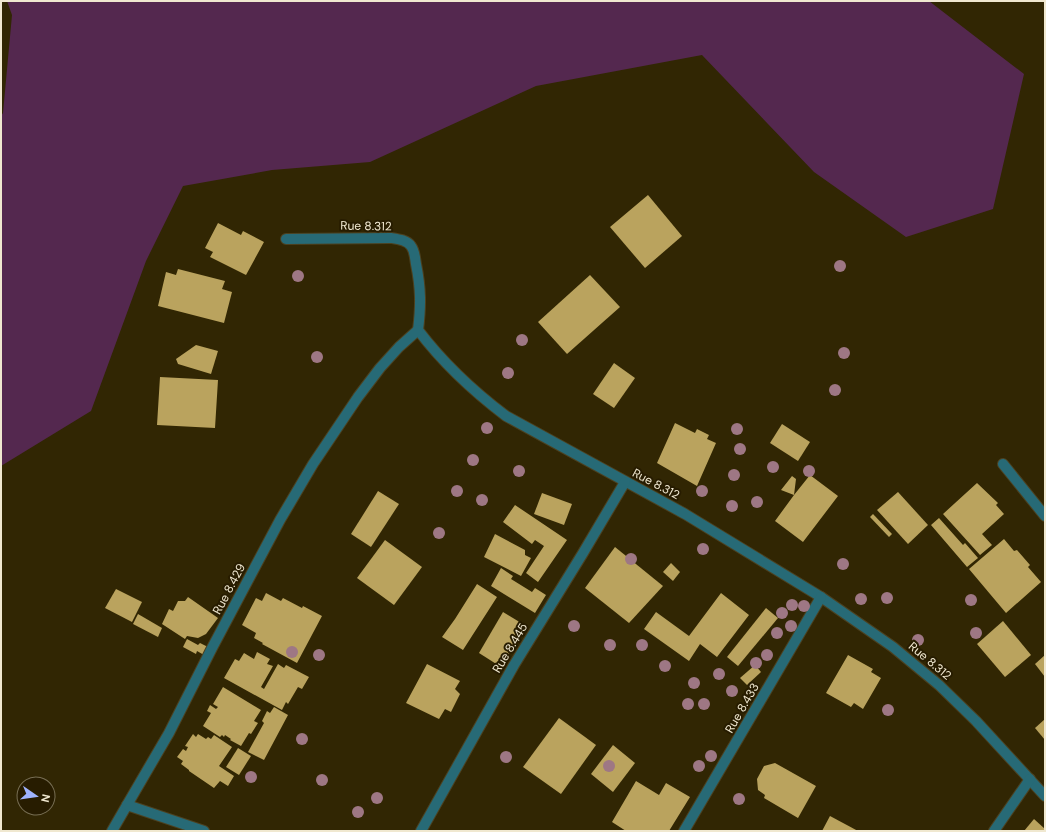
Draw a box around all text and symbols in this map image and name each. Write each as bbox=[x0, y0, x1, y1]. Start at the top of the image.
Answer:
street label: Rue 8.312 bbox=[340, 218, 392, 234]
street label: Rue 8.312 bbox=[630, 465, 682, 503]
street label: Rue 8.429 bbox=[209, 561, 249, 617]
street label: Rue 8.445 bbox=[489, 620, 531, 676]
street label: Rue 8.312 bbox=[905, 638, 955, 684]
street label: Rue 8.433 bbox=[721, 680, 763, 736]
north arrow bbox=[16, 776, 56, 816]
text: N bbox=[38, 793, 53, 804]

